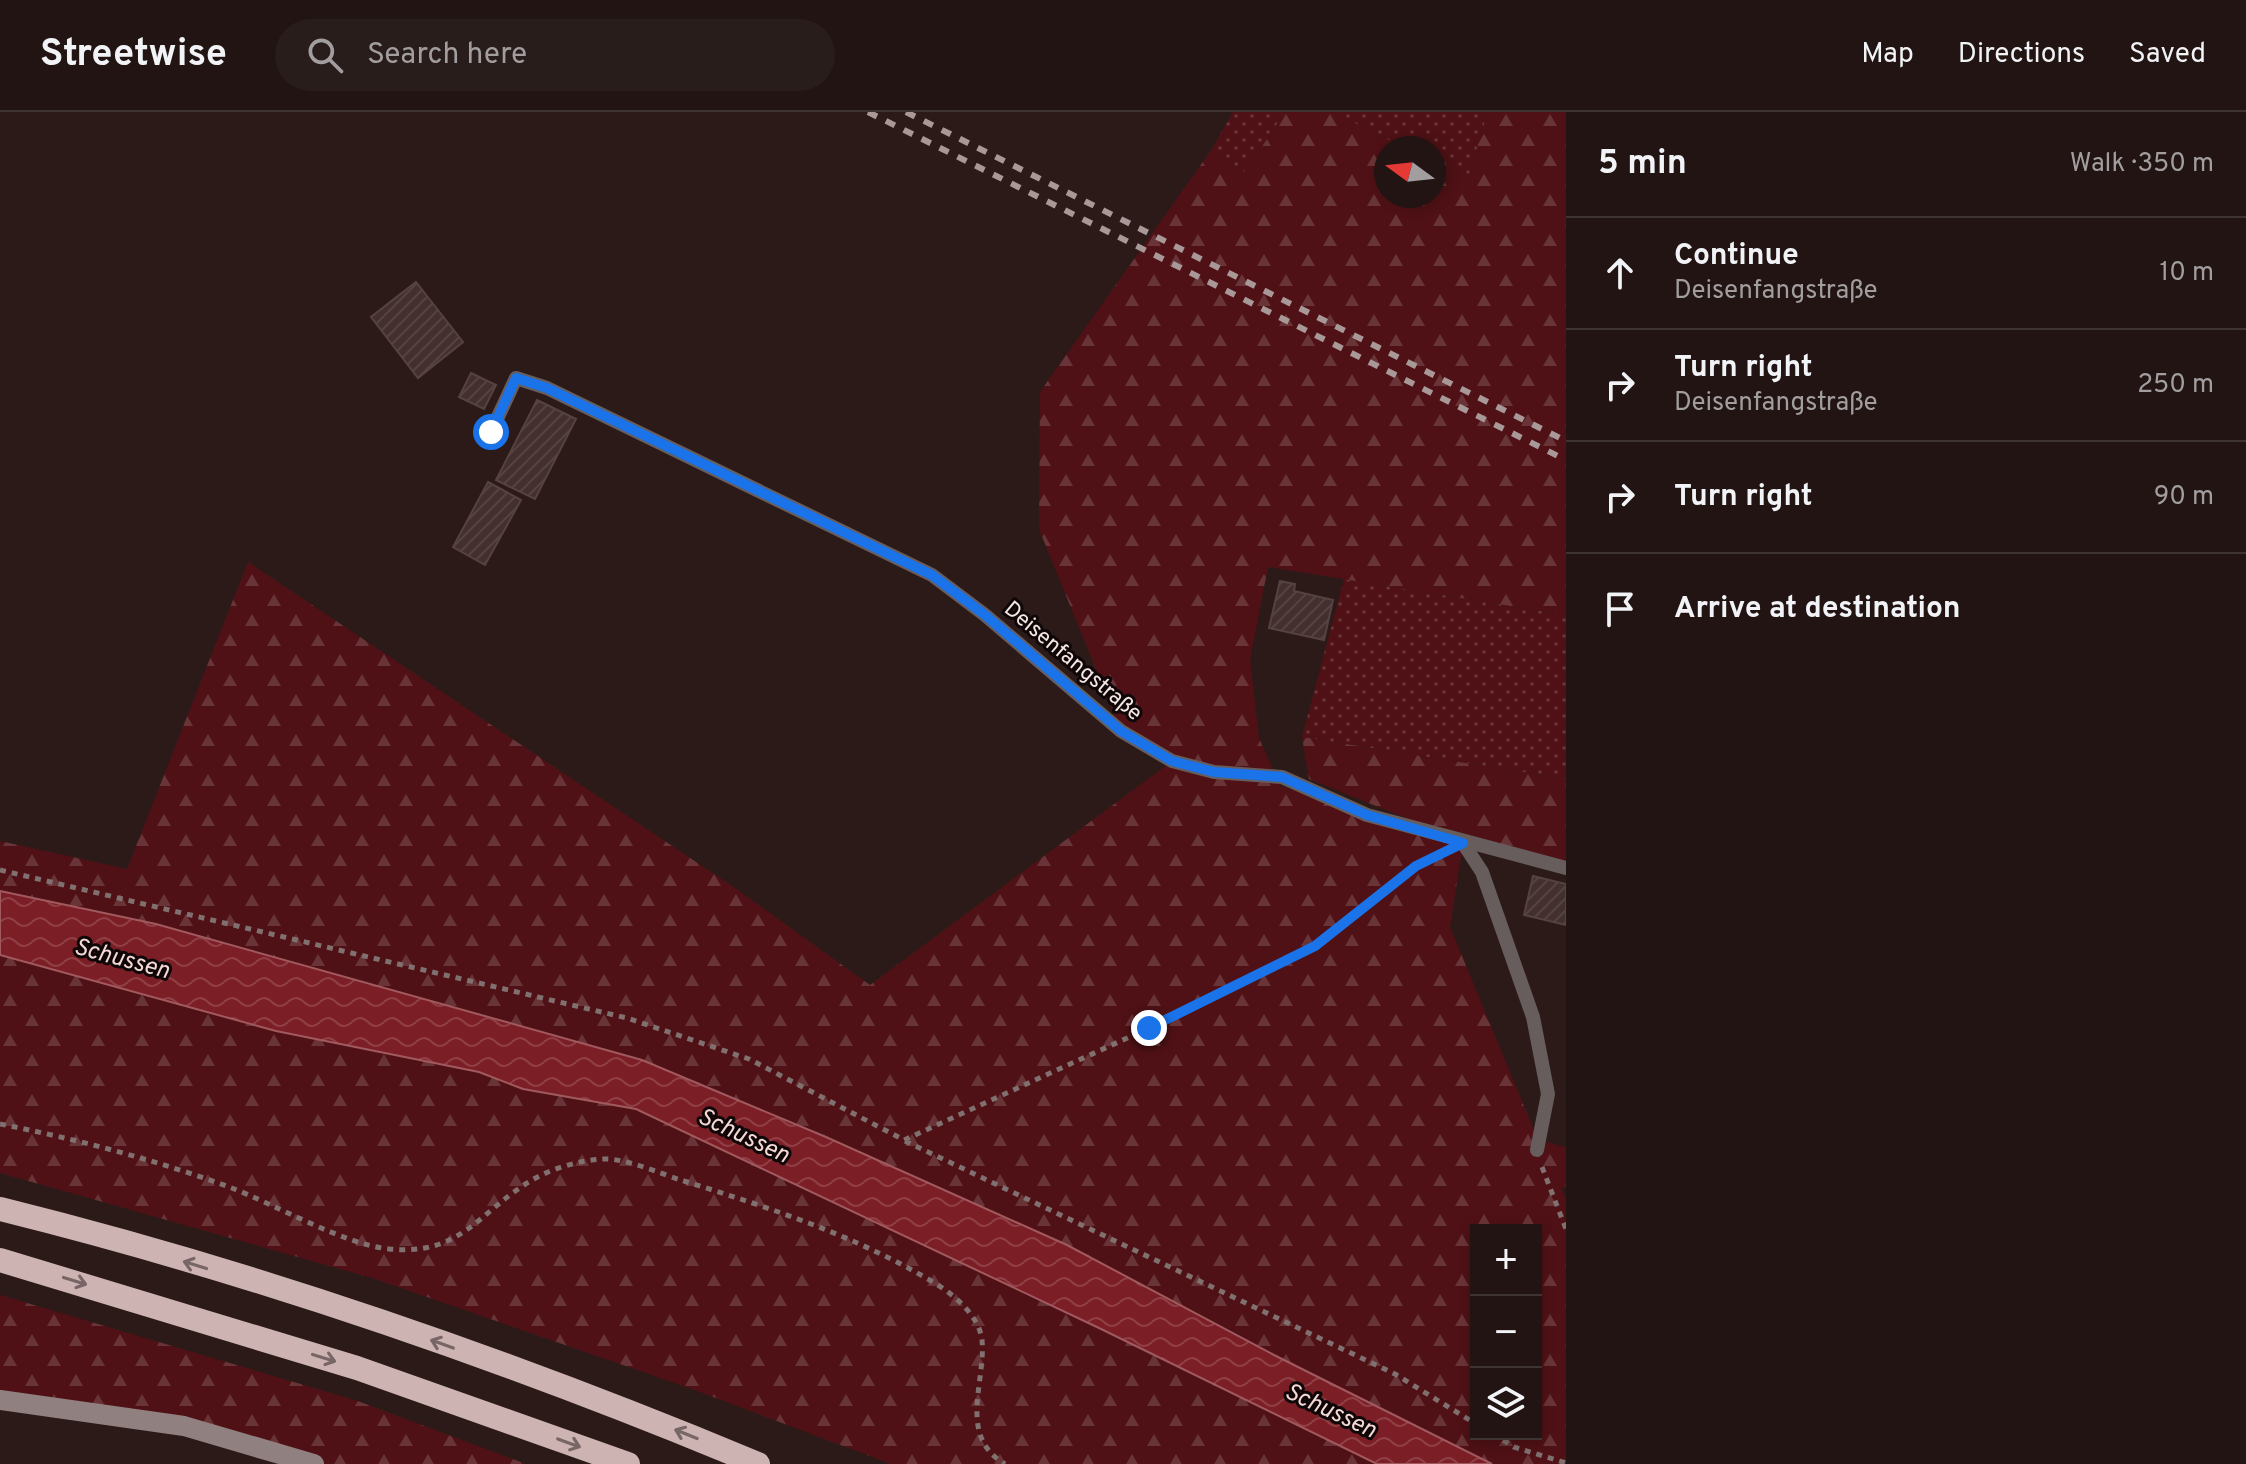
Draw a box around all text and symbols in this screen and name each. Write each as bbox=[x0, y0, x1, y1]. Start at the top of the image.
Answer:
search box bbox=[275, 19, 835, 91]
text: Streetwise bbox=[40, 31, 227, 80]
icon: search bbox=[303, 33, 347, 77]
text: Search here bbox=[367, 37, 527, 74]
text: Map bbox=[1861, 37, 1914, 73]
text: Directions bbox=[1958, 37, 2085, 73]
text: Saved bbox=[2129, 37, 2206, 73]
north arrow bbox=[1374, 136, 1446, 208]
text: 5 min bbox=[1598, 143, 1687, 186]
text: Walk · 350 m bbox=[2070, 148, 2214, 181]
text: Continue bbox=[1674, 238, 1799, 275]
icon: ahead bbox=[1598, 251, 1642, 295]
text: 10 m bbox=[2159, 257, 2214, 290]
text: Deisenfangstraße bbox=[1674, 275, 1877, 308]
text: Turn right bbox=[1674, 350, 1812, 387]
icon: right bbox=[1598, 363, 1642, 407]
text: 250 m bbox=[2137, 369, 2214, 402]
text: Deisenfangstraße bbox=[1674, 387, 1877, 420]
route start bbox=[473, 414, 509, 450]
icon: right bbox=[1598, 475, 1642, 519]
text: Turn right bbox=[1674, 479, 1812, 516]
text: 90 m bbox=[2154, 481, 2214, 514]
icon: arrive bbox=[1598, 587, 1642, 631]
text: Arrive at destination bbox=[1674, 591, 1960, 628]
street label: Deisenfangstraße bbox=[998, 596, 1147, 728]
water label: Schussen bbox=[70, 933, 173, 987]
route end bbox=[1131, 1010, 1167, 1046]
water label: Schussen bbox=[692, 1103, 794, 1171]
map controls bbox=[1470, 1224, 1542, 1440]
button: + bbox=[1470, 1224, 1542, 1296]
one-way arrow bbox=[182, 1257, 208, 1272]
one-way arrow bbox=[62, 1274, 88, 1289]
button: − bbox=[1470, 1296, 1542, 1368]
one-way arrow bbox=[430, 1336, 455, 1350]
one-way arrow bbox=[311, 1351, 336, 1366]
button: layers bbox=[1470, 1368, 1542, 1440]
water label: Schussen bbox=[1279, 1378, 1381, 1446]
one-way arrow bbox=[674, 1426, 699, 1440]
one-way arrow bbox=[556, 1437, 581, 1451]

